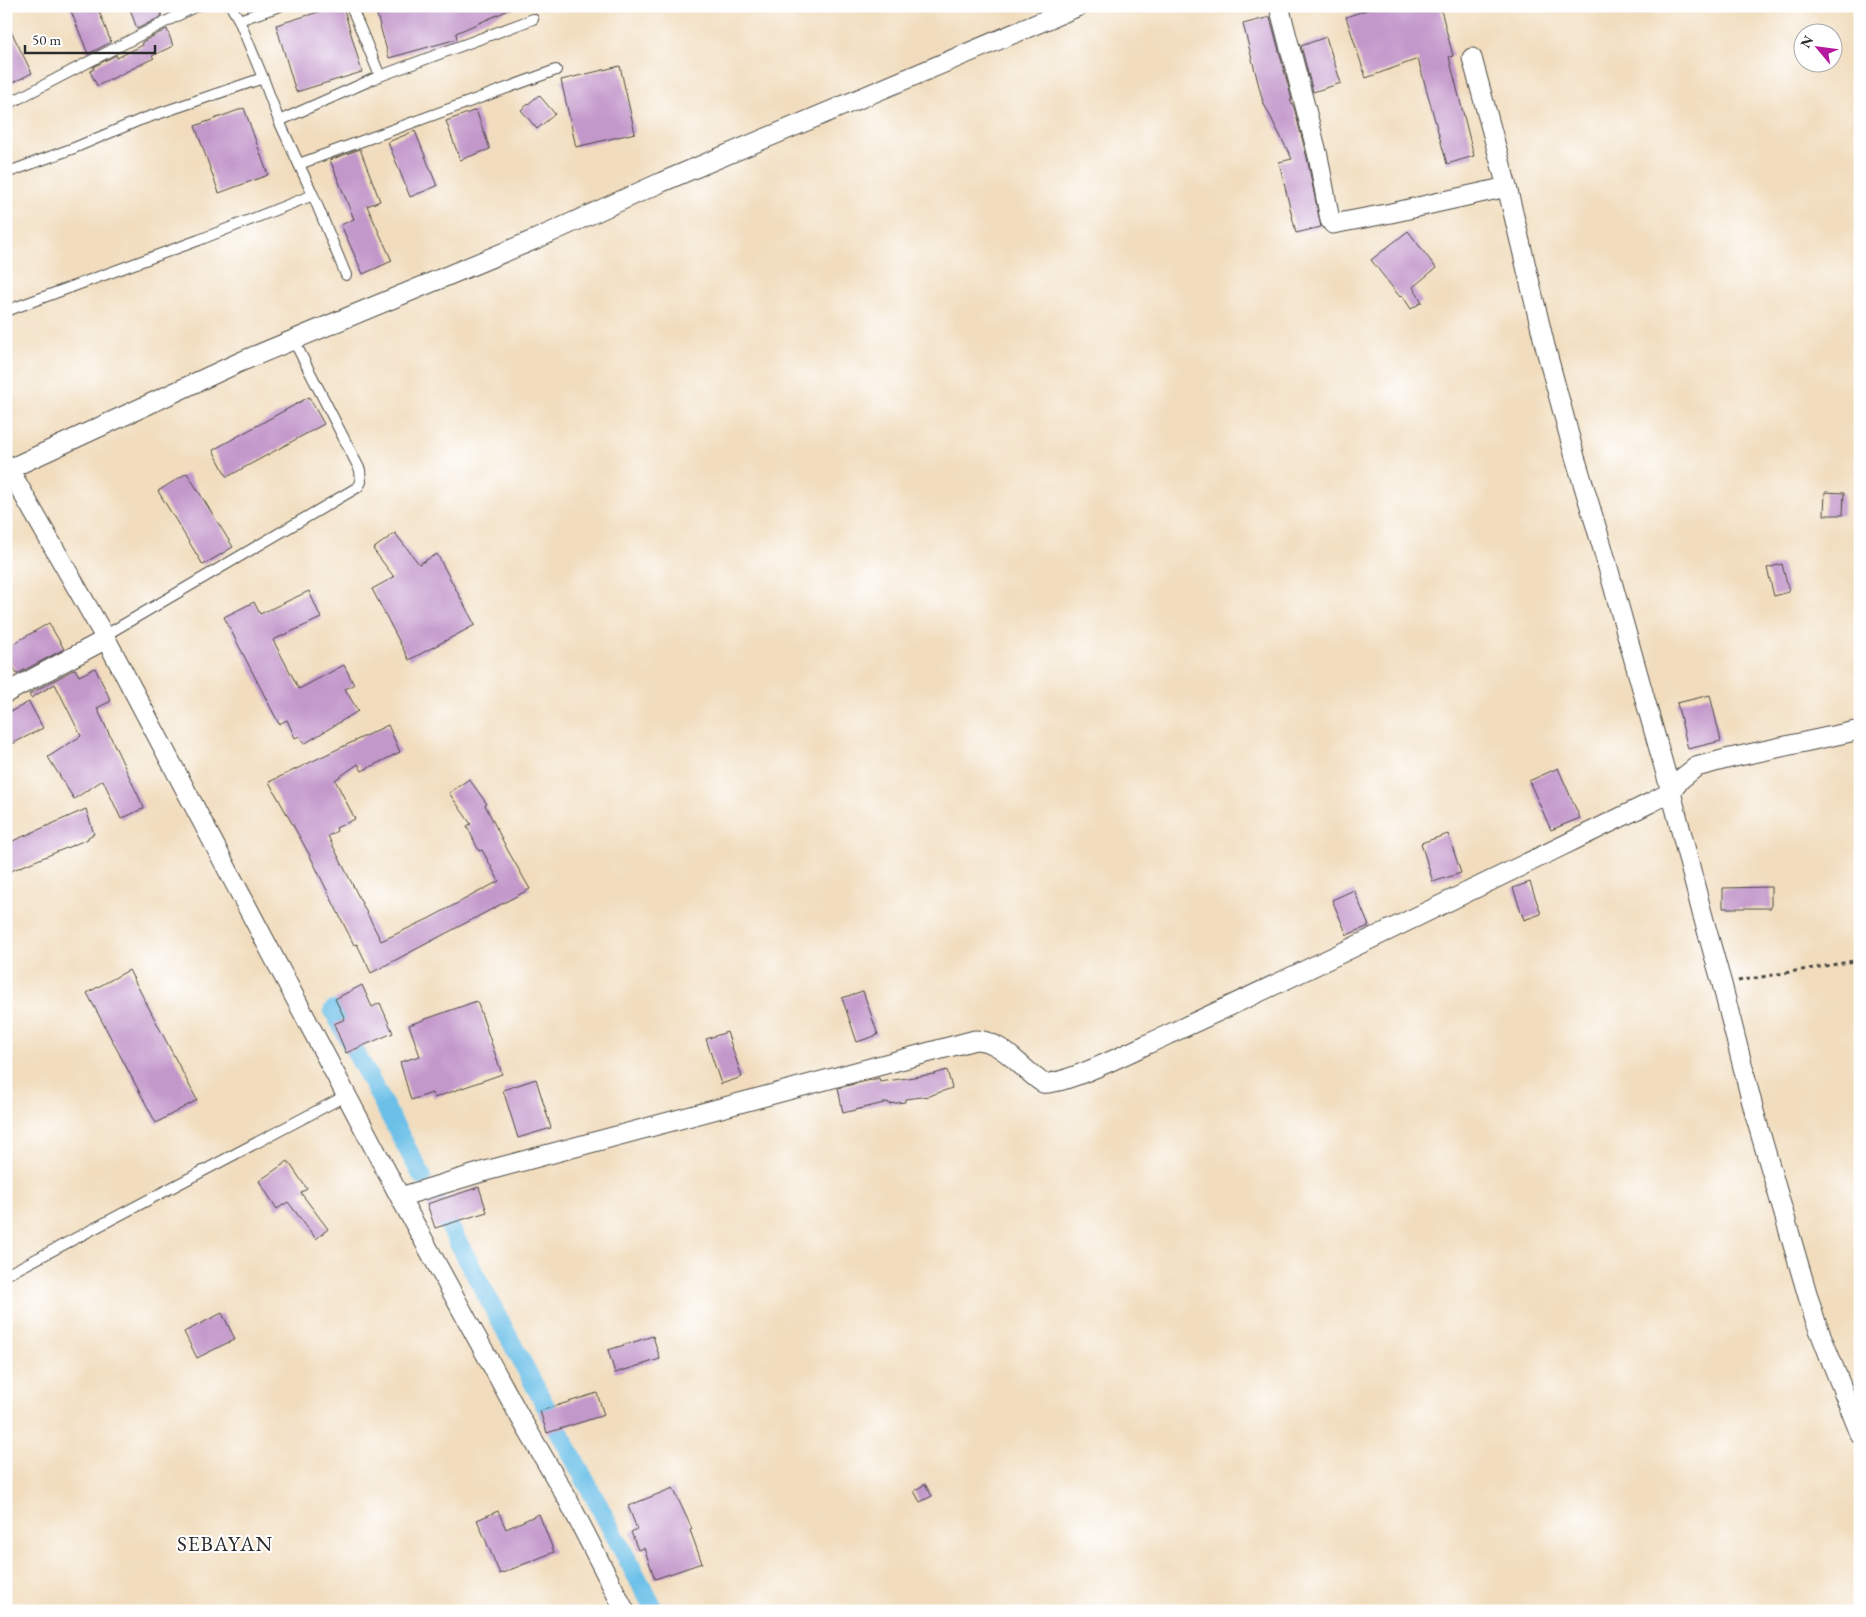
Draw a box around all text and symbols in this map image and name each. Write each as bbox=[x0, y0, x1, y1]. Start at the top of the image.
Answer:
scale bar bbox=[25, 22, 155, 54]
north arrow bbox=[1794, 22, 1844, 72]
text: 50 m bbox=[32, 30, 61, 49]
text: N bbox=[1796, 32, 1818, 51]
district label: SEBAYAN bbox=[177, 1530, 273, 1557]

